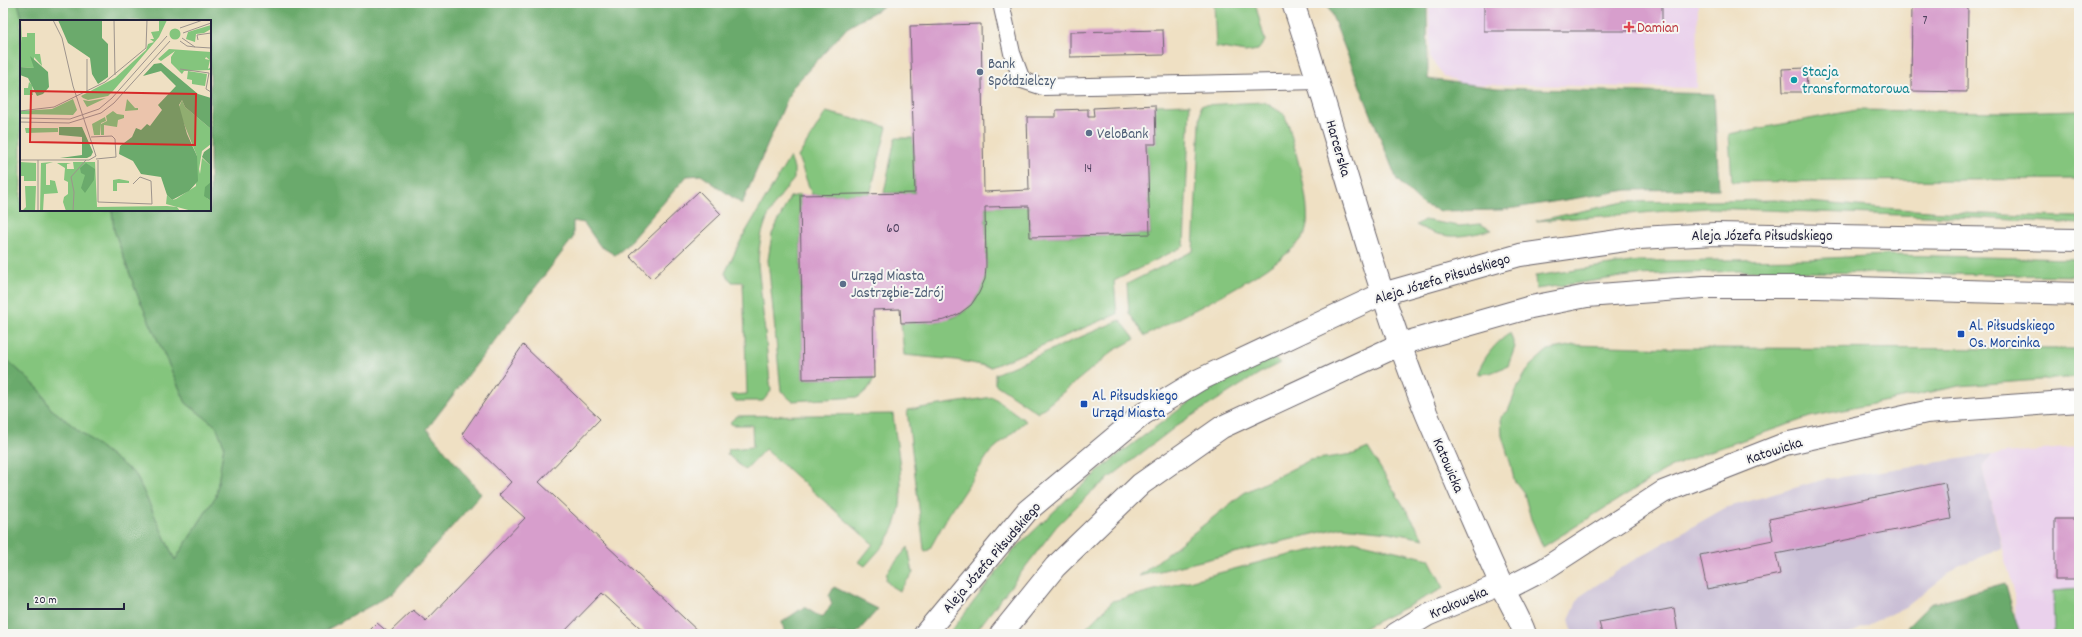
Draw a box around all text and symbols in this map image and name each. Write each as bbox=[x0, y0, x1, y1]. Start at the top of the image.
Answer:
house number: 7 bbox=[1923, 12, 1928, 31]
place label: Damian bbox=[1637, 18, 1679, 40]
inset map bbox=[20, 20, 211, 211]
marker: Damian bbox=[1624, 22, 1634, 32]
place label: Bank Spółdzielczy bbox=[988, 54, 1056, 93]
place label: Stacja transformatorowa bbox=[1802, 62, 1910, 101]
marker: Bank Spółdzielczy bbox=[975, 67, 985, 77]
marker: Stacja transformatorowa bbox=[1789, 75, 1799, 85]
street label: Harcerska bbox=[1319, 118, 1356, 180]
place label: VeloBank bbox=[1097, 124, 1148, 146]
marker: VeloBank bbox=[1084, 128, 1094, 138]
house number: 14 bbox=[1084, 160, 1092, 179]
house number: 60 bbox=[886, 220, 900, 239]
street label: Aleja Józefa Piłsudskiego bbox=[1691, 226, 1833, 248]
street label: Aleja Józefa Piłsudskiego bbox=[1372, 249, 1514, 311]
place label: Urząd Miasta Jastrzębie-Zdrój bbox=[851, 266, 944, 305]
marker: Urząd Miasta Jastrzębie-Zdrój bbox=[838, 279, 848, 289]
place label: Al. Piłsudskiego Os. Morcinka bbox=[1969, 316, 2055, 355]
marker: Al. Piłsudskiego Os. Morcinka bbox=[1956, 329, 1966, 339]
place label: Al. Piłsudskiego Urząd Miasta bbox=[1092, 386, 1178, 425]
marker: Al. Piłsudskiego Urząd Miasta bbox=[1079, 399, 1089, 409]
street label: Katowicka bbox=[1744, 432, 1806, 471]
street label: Katowicka bbox=[1426, 435, 1469, 498]
street label: Aleja Józefa Piłsudskiego bbox=[938, 498, 1047, 619]
street label: Krakowska bbox=[1426, 581, 1492, 626]
scale bar bbox=[28, 585, 124, 611]
text: 20 m bbox=[34, 592, 57, 609]

